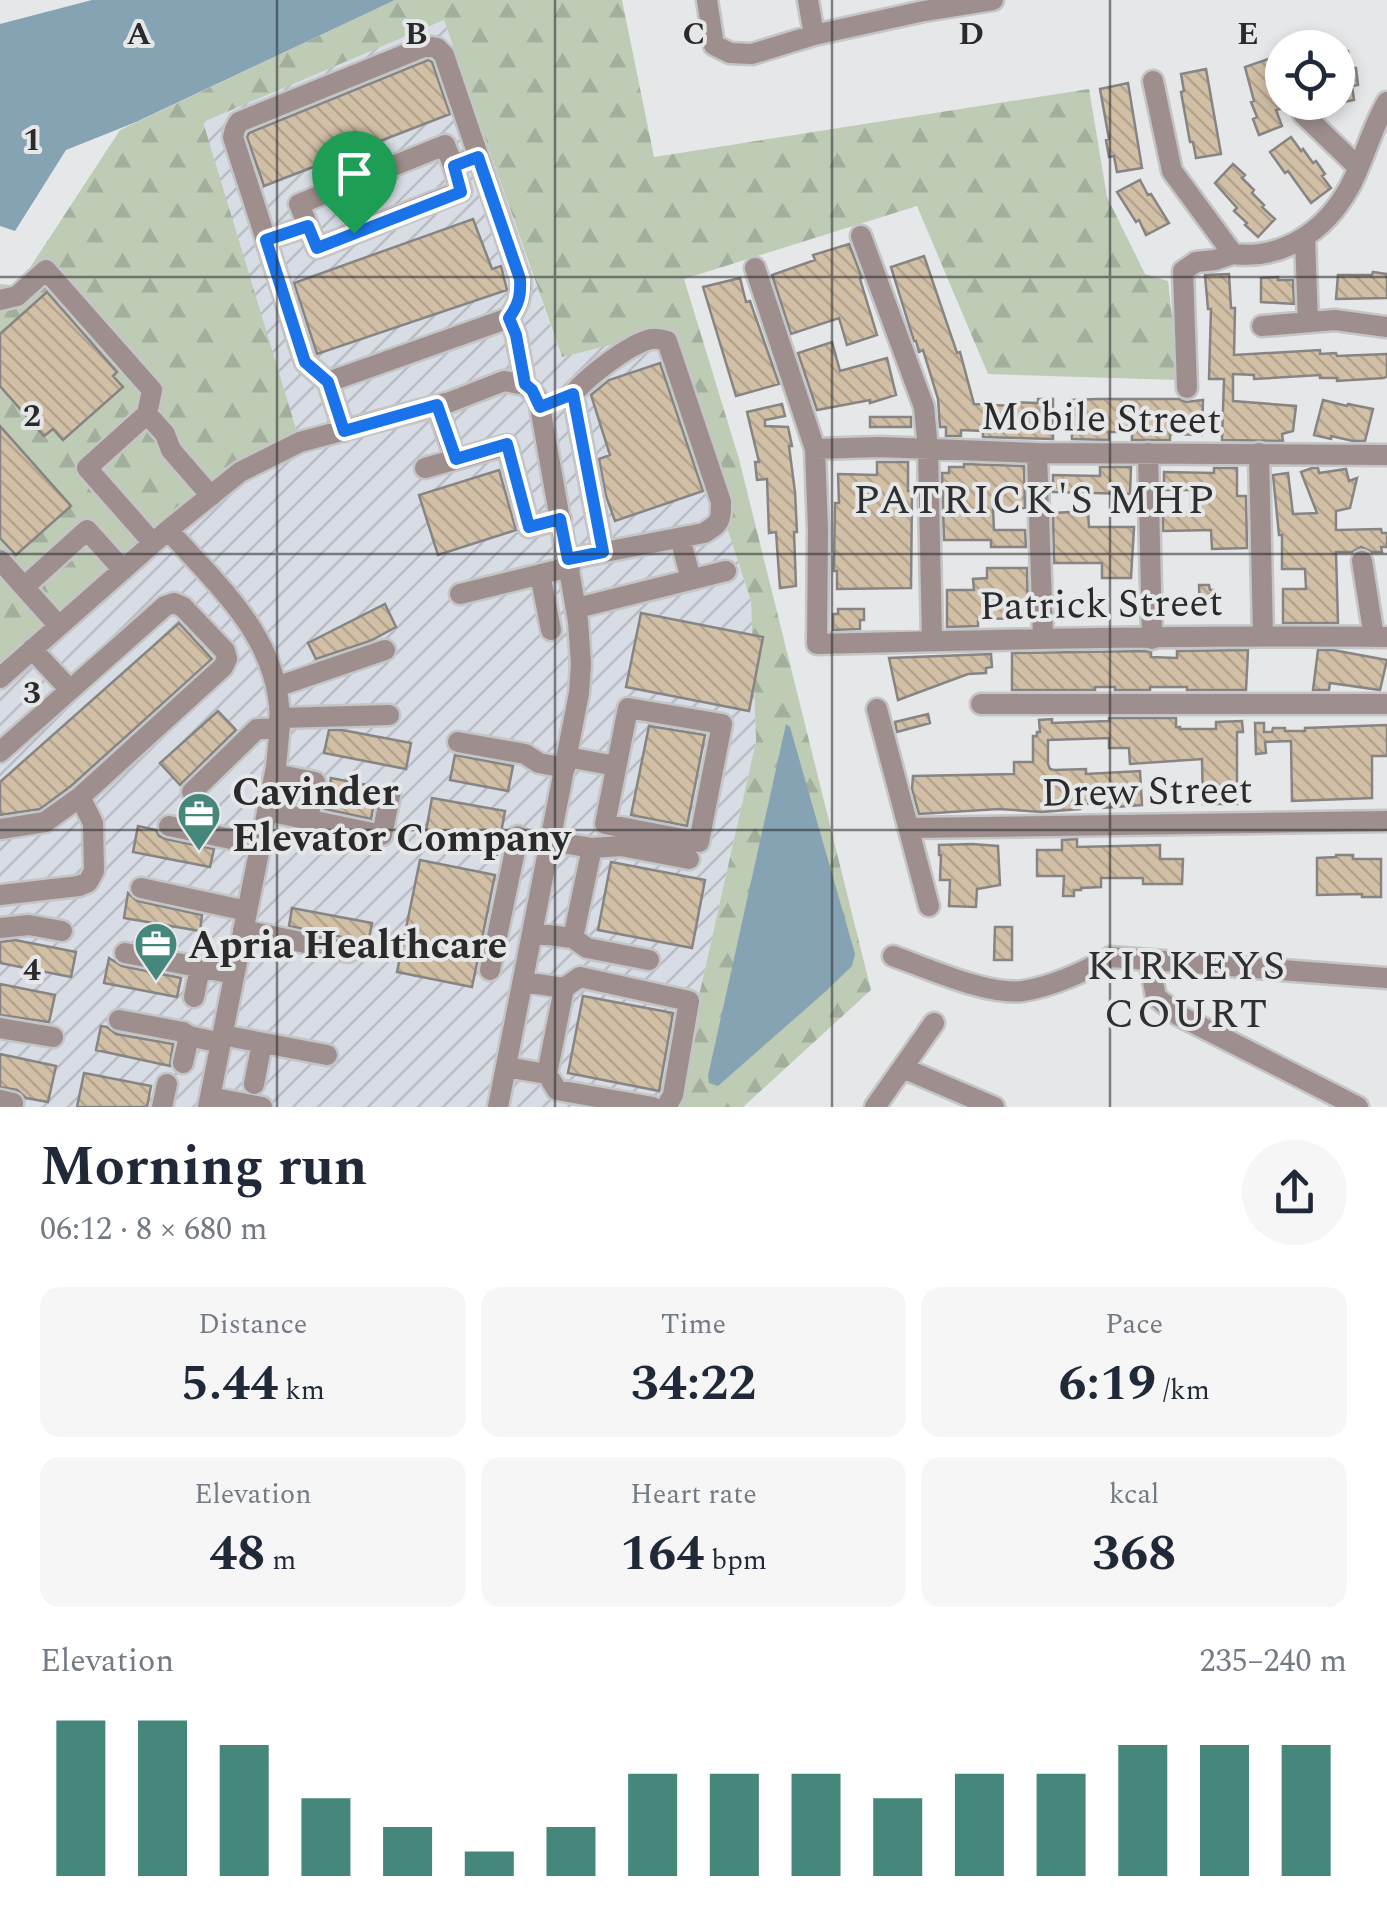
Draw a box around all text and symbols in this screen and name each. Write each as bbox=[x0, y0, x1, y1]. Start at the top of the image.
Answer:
text: A bbox=[127, 10, 152, 59]
text: B bbox=[405, 10, 427, 59]
text: C bbox=[683, 10, 705, 59]
text: D bbox=[958, 10, 984, 59]
text: E bbox=[1237, 10, 1259, 59]
map controls bbox=[1265, 30, 1355, 120]
button: locate bbox=[1265, 30, 1355, 120]
text: 1 bbox=[23, 116, 41, 165]
pin bbox=[312, 131, 397, 234]
icon: arrive bbox=[327, 146, 382, 201]
street label: Mobile Street bbox=[980, 387, 1222, 452]
text: 2 bbox=[23, 392, 41, 441]
district label: PATRICK'S MHP bbox=[853, 469, 1217, 532]
street label: Patrick Street bbox=[979, 573, 1223, 638]
text: 3 bbox=[23, 669, 41, 718]
street label: Drew Street bbox=[1041, 760, 1253, 825]
place label: Cavinder Elevator Company bbox=[232, 763, 572, 870]
office icon: Cavinder Elevator Company bbox=[176, 791, 222, 852]
place label: Apria Healthcare bbox=[188, 916, 507, 977]
office icon: Apria Healthcare bbox=[133, 921, 179, 982]
district label: KIRKEYS COURT bbox=[1086, 935, 1288, 1046]
text: 4 bbox=[23, 946, 41, 995]
text: Morning run bbox=[40, 1126, 368, 1209]
button: share bbox=[1242, 1140, 1347, 1245]
text: 06:12 · 8 × 680 m bbox=[40, 1205, 268, 1254]
text: Distance bbox=[198, 1303, 307, 1346]
text: Time bbox=[661, 1303, 726, 1346]
text: Pace bbox=[1105, 1303, 1163, 1346]
text: 5.44 bbox=[181, 1346, 278, 1422]
text: 34:22 bbox=[631, 1346, 756, 1422]
text: 6:19 bbox=[1059, 1346, 1156, 1422]
text: km bbox=[278, 1369, 325, 1412]
text: /km bbox=[1156, 1369, 1210, 1412]
text: Elevation bbox=[194, 1473, 311, 1516]
text: Heart rate bbox=[630, 1473, 757, 1516]
text: kcal bbox=[1109, 1473, 1159, 1516]
text: 48 bbox=[209, 1516, 265, 1592]
text: 164 bbox=[620, 1516, 704, 1592]
text: 368 bbox=[1092, 1516, 1176, 1592]
text: m bbox=[265, 1539, 296, 1582]
text: bpm bbox=[704, 1539, 767, 1582]
text: Elevation bbox=[40, 1637, 174, 1686]
text: 235–240 m bbox=[1199, 1637, 1347, 1686]

